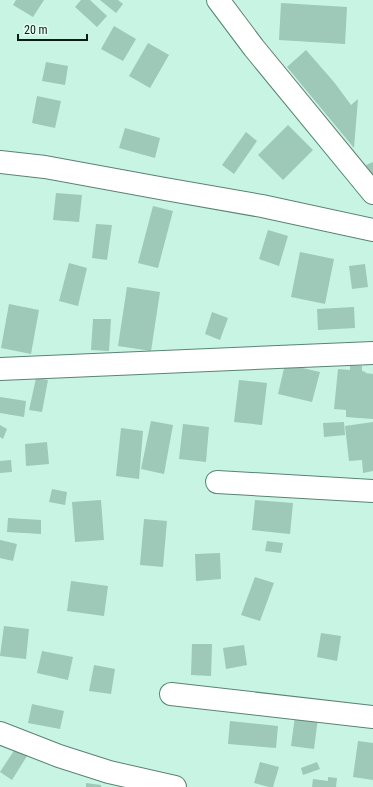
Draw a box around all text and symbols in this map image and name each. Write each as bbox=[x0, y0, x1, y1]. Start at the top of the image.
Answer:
scale bar bbox=[18, 16, 87, 42]
text: 20 m bbox=[24, 23, 48, 37]

